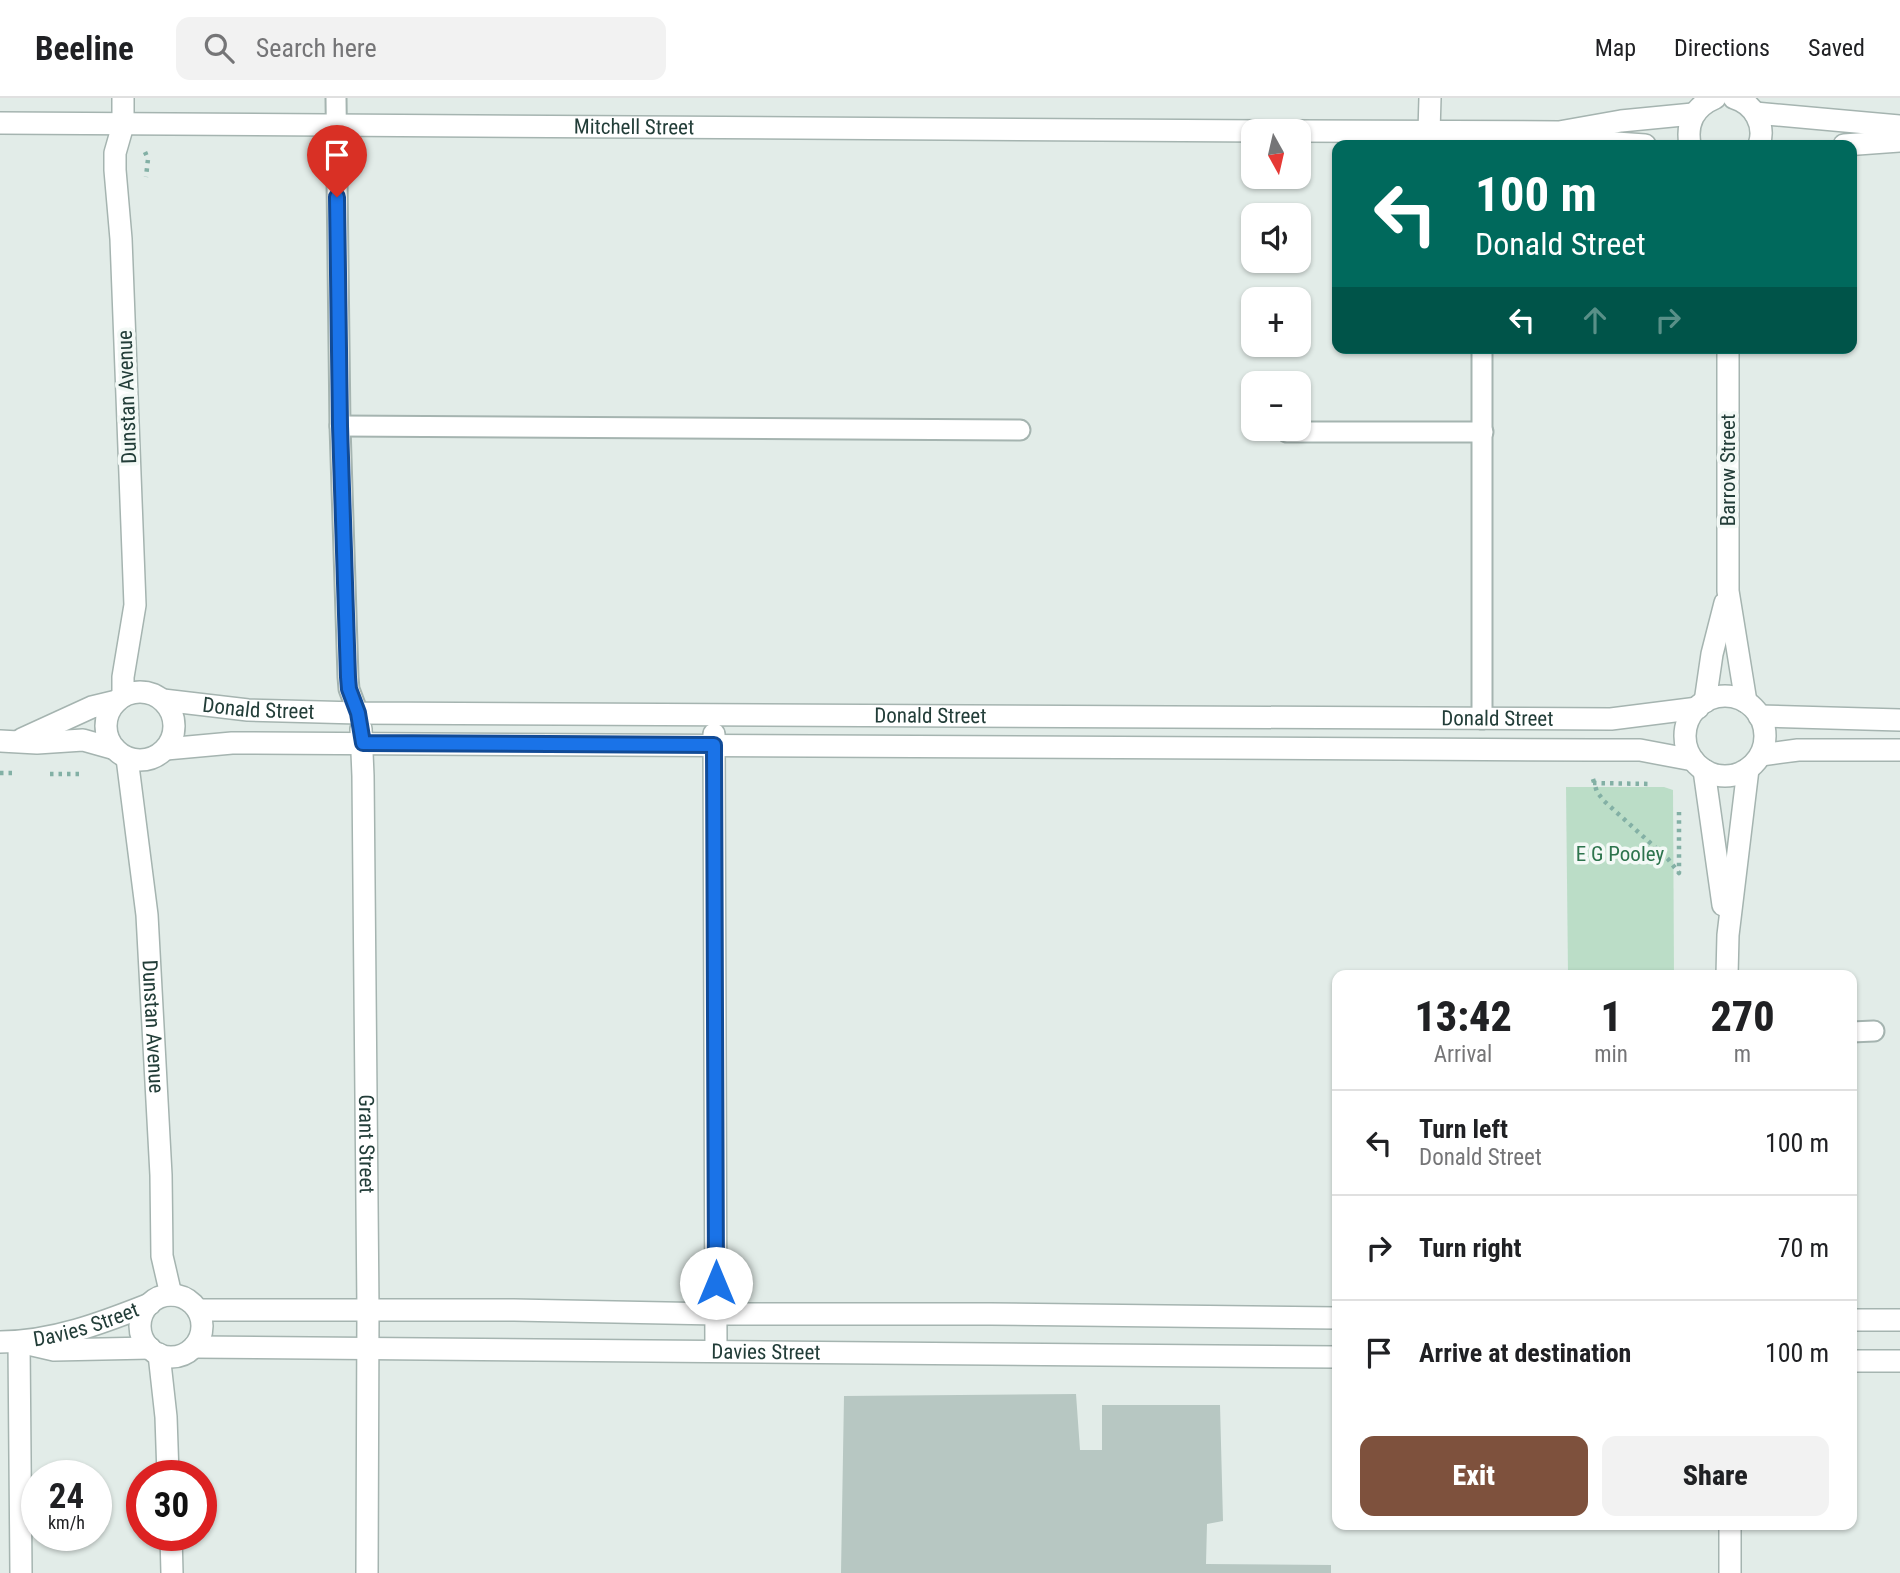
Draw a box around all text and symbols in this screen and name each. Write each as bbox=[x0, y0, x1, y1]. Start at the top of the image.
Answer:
search box bbox=[176, 17, 666, 80]
text: Beeline bbox=[35, 29, 134, 68]
icon: search bbox=[200, 29, 238, 67]
text: Search here bbox=[256, 33, 377, 63]
text: Map bbox=[1595, 34, 1636, 62]
text: Directions bbox=[1674, 34, 1770, 62]
text: Saved bbox=[1808, 34, 1865, 62]
street label: Mitchell Street bbox=[574, 115, 694, 139]
north arrow bbox=[1241, 119, 1311, 189]
map controls bbox=[1241, 119, 1311, 441]
pin bbox=[307, 125, 367, 197]
icon: arrive bbox=[318, 136, 356, 174]
text: 100 m bbox=[1475, 166, 1597, 223]
icon: left bbox=[1360, 168, 1451, 259]
button: sound bbox=[1241, 203, 1311, 273]
text: Donald Street bbox=[1475, 225, 1646, 263]
button: + bbox=[1241, 287, 1311, 357]
icon: left bbox=[1503, 301, 1541, 339]
icon: ahead bbox=[1576, 301, 1614, 339]
icon: right bbox=[1649, 301, 1687, 339]
street label: Dunstan Avenue bbox=[113, 330, 141, 464]
button: − bbox=[1241, 371, 1311, 441]
street label: Barrow Street bbox=[1716, 414, 1740, 526]
street label: Donald Street bbox=[201, 693, 315, 724]
street label: Donald Street bbox=[874, 703, 986, 728]
street label: Donald Street bbox=[1441, 706, 1553, 731]
park label: E G Pooley bbox=[1576, 842, 1664, 866]
street label: Dunstan Avenue bbox=[137, 959, 169, 1094]
text: 13:42 bbox=[1414, 992, 1512, 1041]
text: 1 bbox=[1600, 992, 1622, 1041]
text: 270 bbox=[1710, 992, 1775, 1041]
text: Arrival bbox=[1434, 1041, 1492, 1068]
text: min bbox=[1594, 1041, 1628, 1068]
text: m bbox=[1734, 1041, 1751, 1068]
street label: Grant Street bbox=[354, 1094, 379, 1194]
text: Turn left bbox=[1419, 1114, 1508, 1144]
icon: left bbox=[1360, 1124, 1398, 1162]
text: 100 m bbox=[1765, 1128, 1829, 1158]
text: Donald Street bbox=[1419, 1144, 1542, 1171]
icon: right bbox=[1360, 1229, 1398, 1267]
text: Turn right bbox=[1419, 1233, 1521, 1263]
text: 70 m bbox=[1778, 1233, 1829, 1263]
position arrow bbox=[679, 1246, 753, 1320]
street label: Davies Street bbox=[31, 1298, 142, 1351]
icon: arrive bbox=[1360, 1334, 1398, 1372]
text: Arrive at destination bbox=[1419, 1338, 1631, 1368]
text: 100 m bbox=[1765, 1338, 1829, 1368]
street label: Davies Street bbox=[711, 1340, 821, 1364]
button: Exit bbox=[1360, 1436, 1588, 1516]
button: Share bbox=[1602, 1436, 1829, 1516]
speed limit sign: 30 bbox=[126, 1460, 217, 1551]
text: 24 bbox=[49, 1476, 84, 1517]
text: km/h bbox=[48, 1512, 85, 1533]

